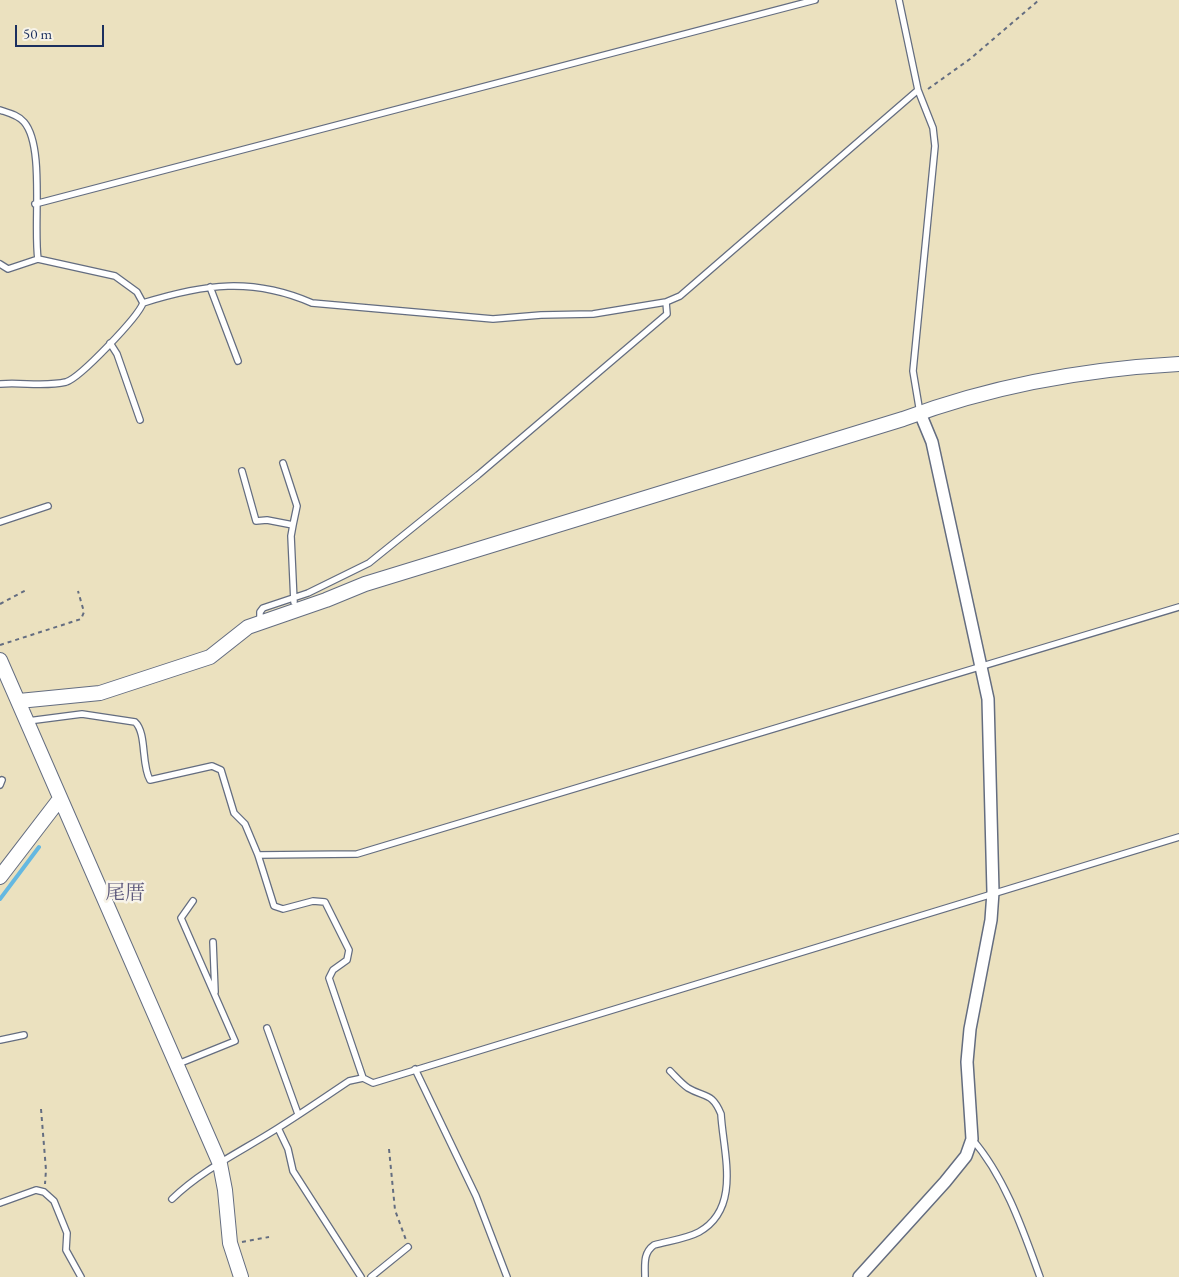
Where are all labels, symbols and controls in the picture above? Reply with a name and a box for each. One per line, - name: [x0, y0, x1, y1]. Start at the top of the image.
- scale bar: [18, 15, 106, 47]
- text: 50 m: [23, 24, 52, 43]
- district label: 尾厝: [105, 882, 145, 906]

